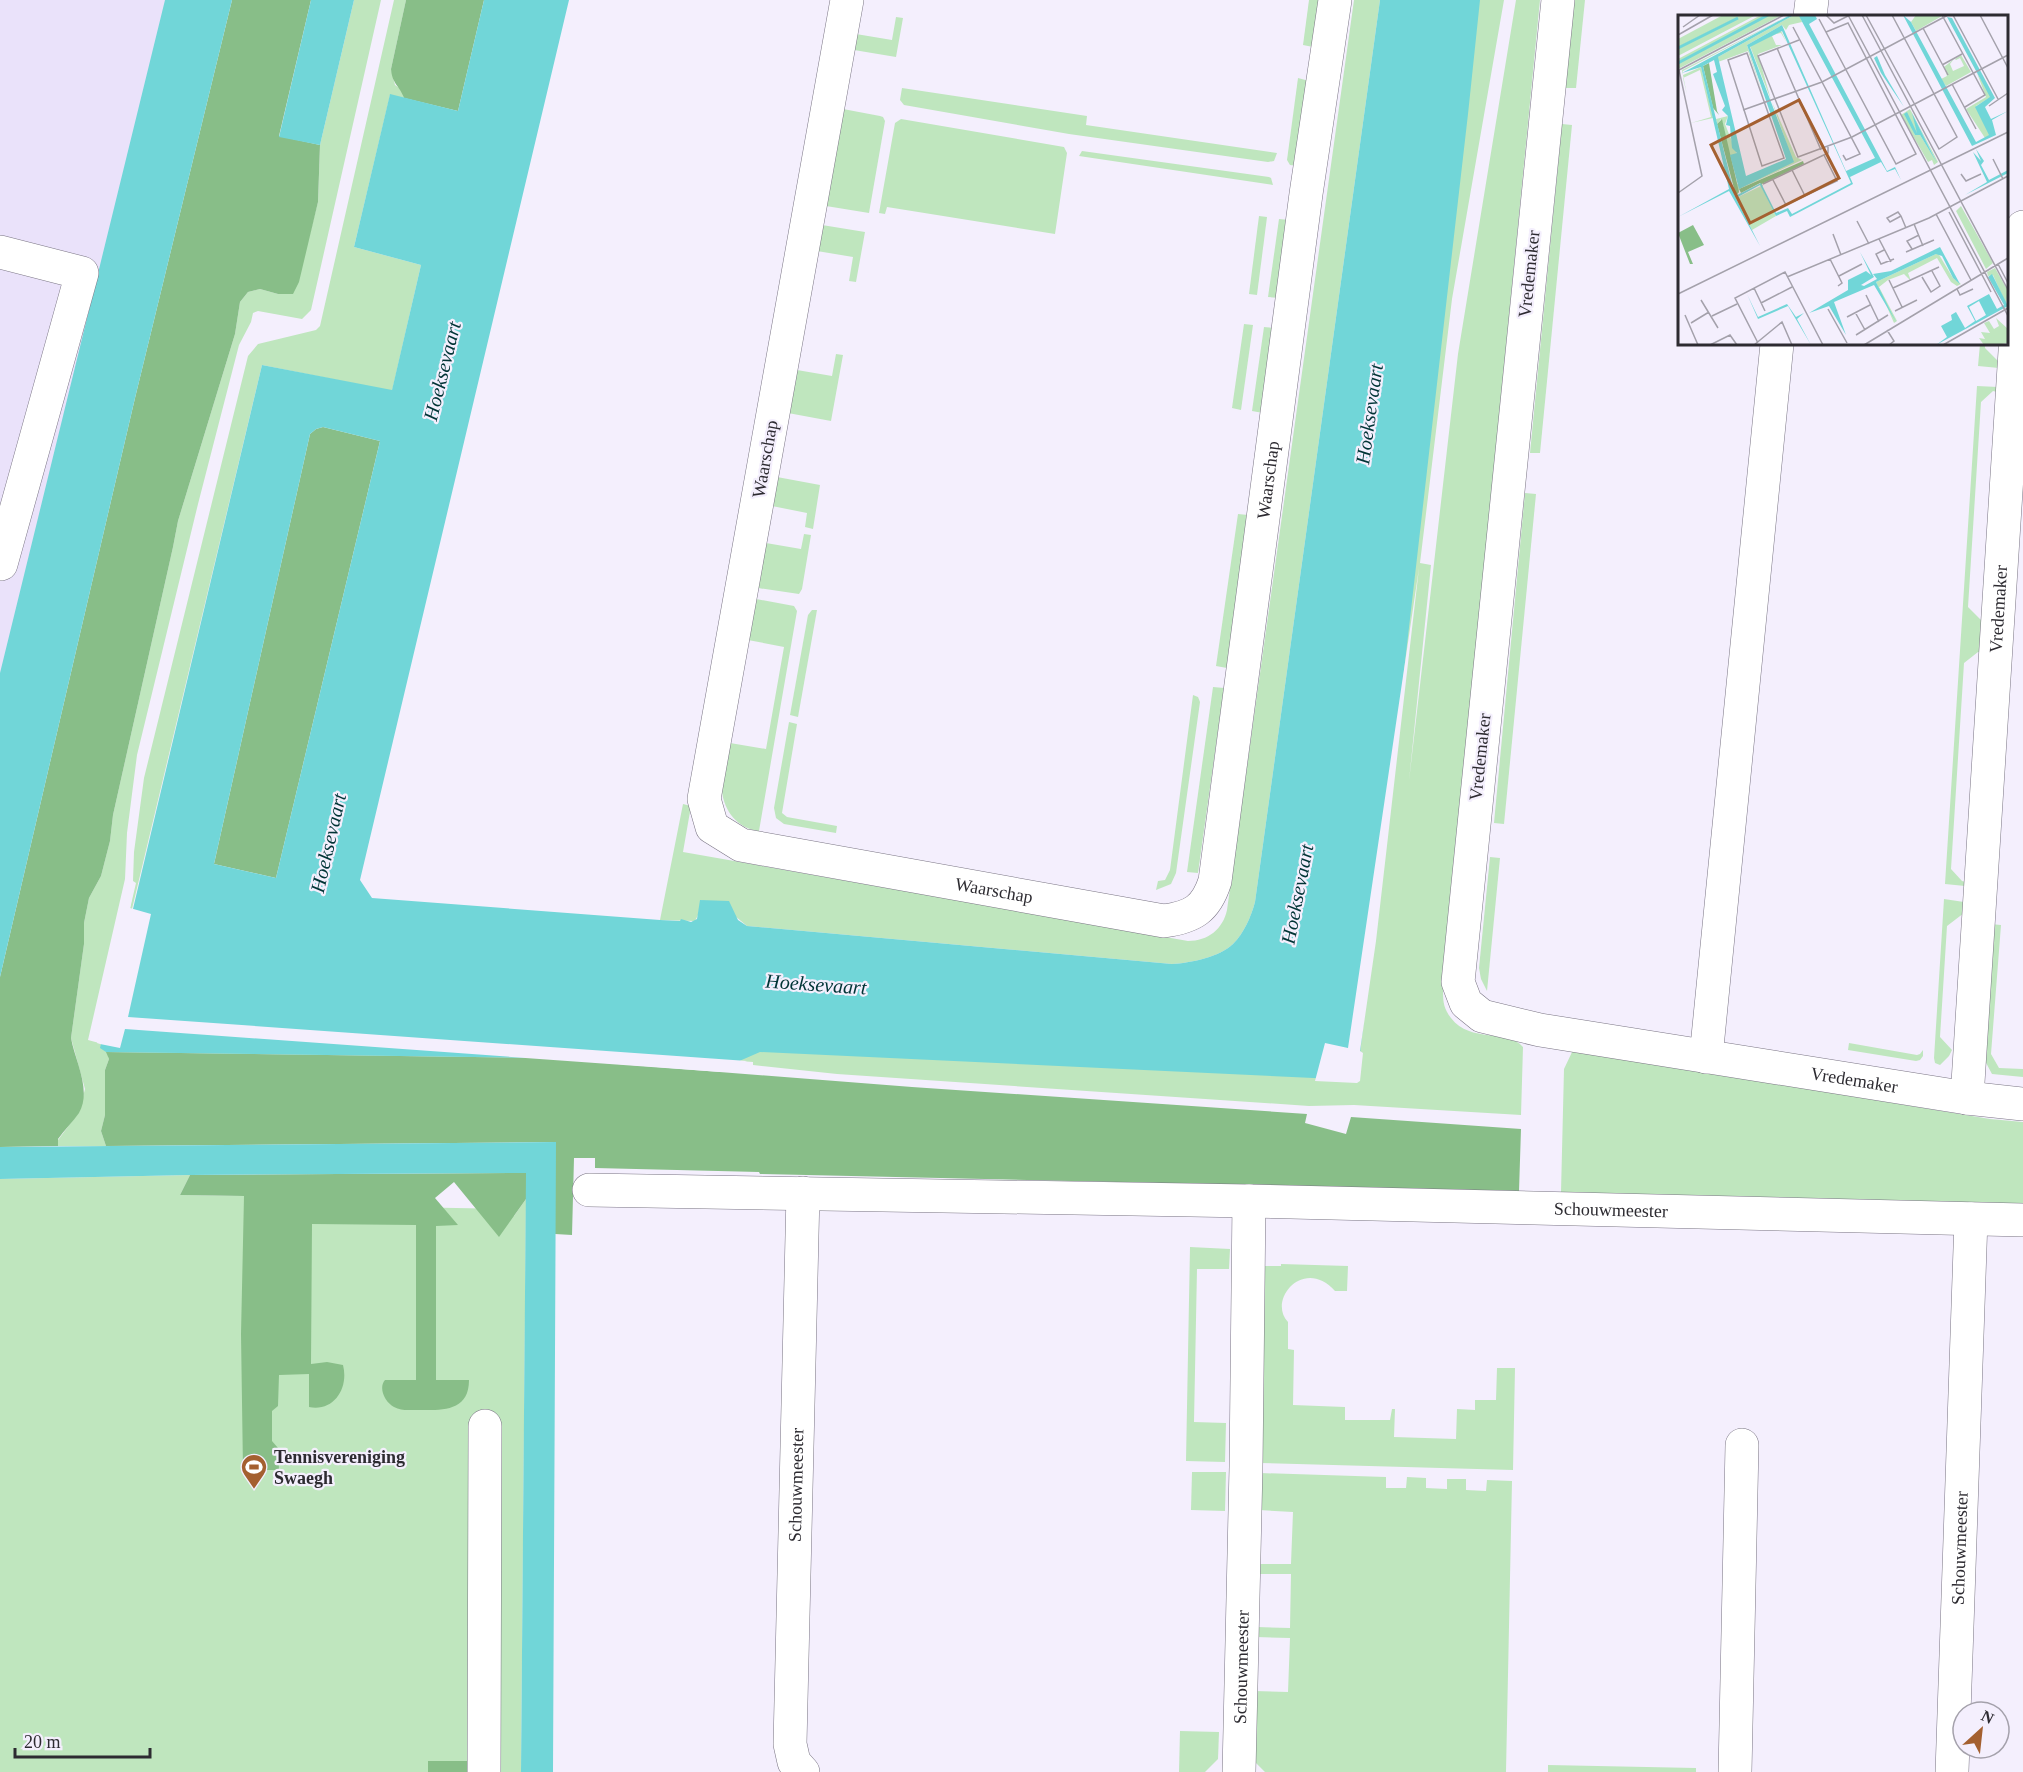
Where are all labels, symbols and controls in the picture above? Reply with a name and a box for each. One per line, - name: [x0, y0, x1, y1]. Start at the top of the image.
- inset map: [1678, 15, 2008, 345]
- street label: Vredemaker: [1514, 229, 1544, 319]
- water label: Hoeksevaart: [419, 319, 465, 424]
- water label: Hoeksevaart: [1351, 362, 1387, 467]
- street label: Waarschap: [748, 419, 782, 499]
- street label: Waarschap: [1253, 440, 1283, 520]
- street label: Vredemaker: [1986, 564, 2011, 654]
- street label: Vredemaker: [1465, 712, 1495, 802]
- water label: Hoeksevaart: [306, 791, 350, 896]
- water label: Hoeksevaart: [1276, 842, 1318, 947]
- street label: Waarschap: [954, 874, 1034, 907]
- water label: Hoeksevaart: [764, 969, 868, 999]
- street label: Vredemaker: [1809, 1063, 1899, 1097]
- street label: Schouwmeester: [1554, 1198, 1668, 1221]
- street label: Schouwmeester: [785, 1428, 807, 1542]
- place label: Tennisvereniging Swaegh: [274, 1447, 405, 1488]
- sports icon: Tennisvereniging Swaegh: [239, 1452, 269, 1490]
- street label: Schouwmeester: [1948, 1491, 1972, 1605]
- street label: Schouwmeester: [1230, 1610, 1253, 1724]
- north arrow: [1951, 1700, 2011, 1760]
- text: N: [1979, 1707, 1997, 1727]
- scale bar: [15, 1721, 150, 1759]
- text: 20 m: [24, 1732, 61, 1752]

